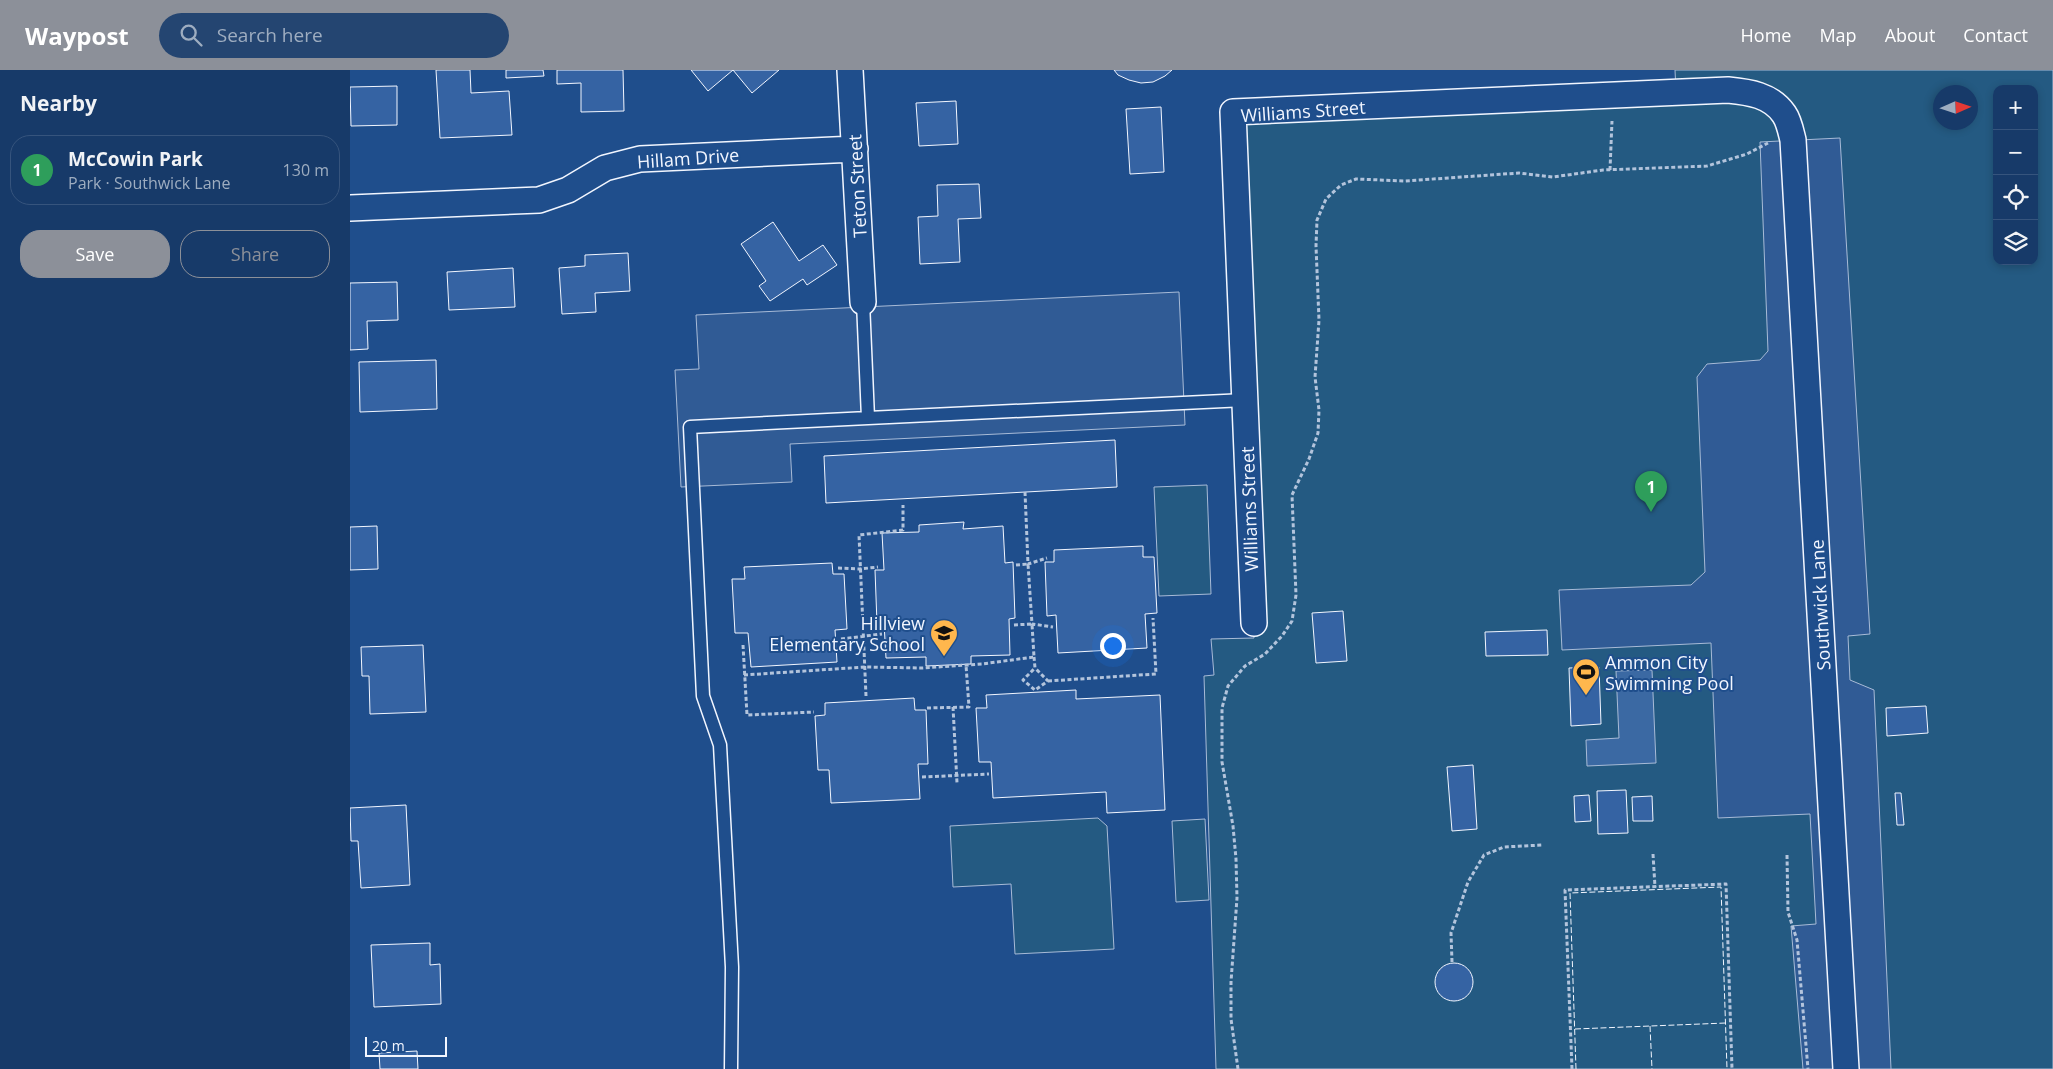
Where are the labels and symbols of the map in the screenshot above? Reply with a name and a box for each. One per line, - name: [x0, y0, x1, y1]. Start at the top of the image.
- north arrow: [1933, 85, 1978, 130]
- street label: Williams Street: [1240, 95, 1366, 127]
- street label: Teton Street: [842, 134, 872, 238]
- street label: Hillam Drive: [636, 142, 740, 174]
- street label: Williams Street: [1235, 446, 1263, 572]
- pin: 1: [1635, 471, 1667, 512]
- street label: Southwick Lane: [1805, 539, 1835, 671]
- place label: Hillview Elementary School: [769, 611, 925, 656]
- school or university icon: Hillview Elementary School: [929, 618, 959, 657]
- your location: [1100, 633, 1126, 659]
- place label: Ammon City Swimming Pool: [1605, 650, 1734, 695]
- sports icon: Ammon City Swimming Pool: [1571, 657, 1601, 696]
- scale bar: [365, 1034, 448, 1057]

